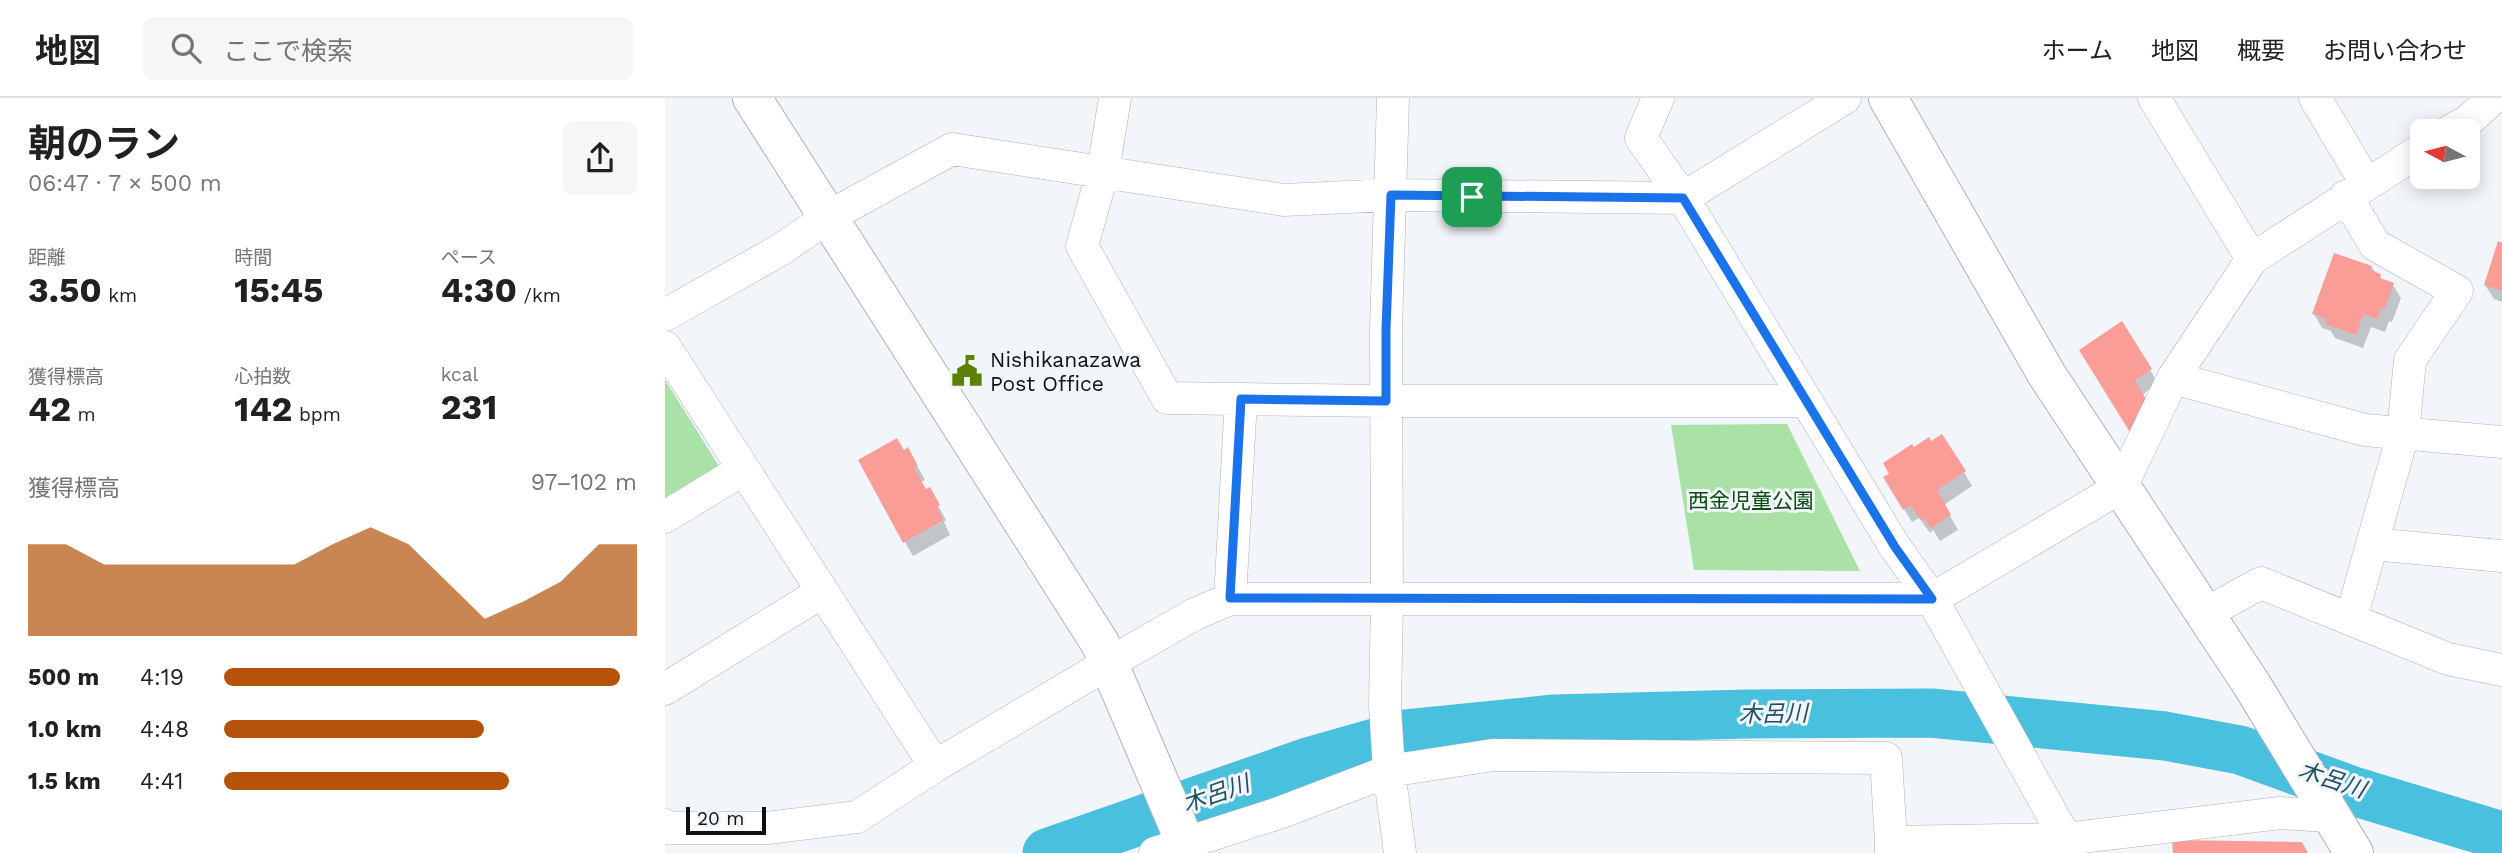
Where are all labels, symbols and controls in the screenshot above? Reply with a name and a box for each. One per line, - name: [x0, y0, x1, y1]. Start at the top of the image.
- search box: [143, 17, 633, 80]
- icon: search: [167, 29, 205, 67]
- text: 地図: [35, 31, 101, 70]
- text: ここで検索: [223, 36, 353, 66]
- text: ホーム: [2042, 37, 2113, 65]
- text: 地図: [2151, 37, 2199, 65]
- text: 概要: [2237, 37, 2285, 65]
- text: お問い合わせ: [2323, 37, 2467, 65]
- north arrow: [2410, 119, 2480, 189]
- map controls: [2410, 119, 2480, 189]
- button: share: [563, 121, 637, 195]
- text: 朝のラン: [28, 122, 180, 166]
- pin: [1442, 167, 1502, 227]
- text: 06:47 · 7 × 500 m: [28, 170, 222, 197]
- icon: arrive: [1453, 178, 1491, 216]
- text: 距離: [28, 246, 66, 269]
- text: 時間: [234, 246, 272, 269]
- text: ペース: [441, 246, 497, 269]
- text: 3.50: [28, 269, 102, 311]
- text: 15:45: [234, 269, 323, 311]
- text: 4:30: [441, 269, 517, 311]
- text: km: [102, 284, 137, 307]
- text: /km: [517, 284, 561, 307]
- place label: Nishikanazawa Post Office: [990, 347, 1141, 396]
- public building icon: Nishikanazawa Post Office: [950, 354, 984, 388]
- text: kcal: [441, 363, 478, 386]
- text: 獲得標高: [28, 365, 104, 388]
- text: 心拍数: [234, 365, 291, 388]
- text: 231: [441, 386, 497, 428]
- text: 42: [28, 388, 71, 430]
- text: 142: [234, 388, 292, 430]
- text: m: [71, 403, 96, 426]
- text: bpm: [292, 403, 341, 426]
- text: 97–102 m: [531, 469, 637, 496]
- text: 獲得標高: [28, 475, 120, 502]
- park label: 西金児童公園: [1688, 488, 1814, 513]
- text: 500 m: [28, 664, 99, 691]
- text: 4:19: [140, 664, 184, 691]
- water label: 木呂川: [1738, 700, 1811, 728]
- text: 1.0 km: [28, 716, 102, 743]
- text: 4:48: [140, 716, 189, 743]
- water label: 木呂川: [2295, 756, 2372, 804]
- text: 1.5 km: [28, 768, 101, 795]
- text: 4:41: [140, 768, 184, 795]
- water label: 木呂川: [1179, 769, 1256, 818]
- scale bar: [686, 804, 767, 836]
- text: 20 m: [697, 807, 744, 830]

